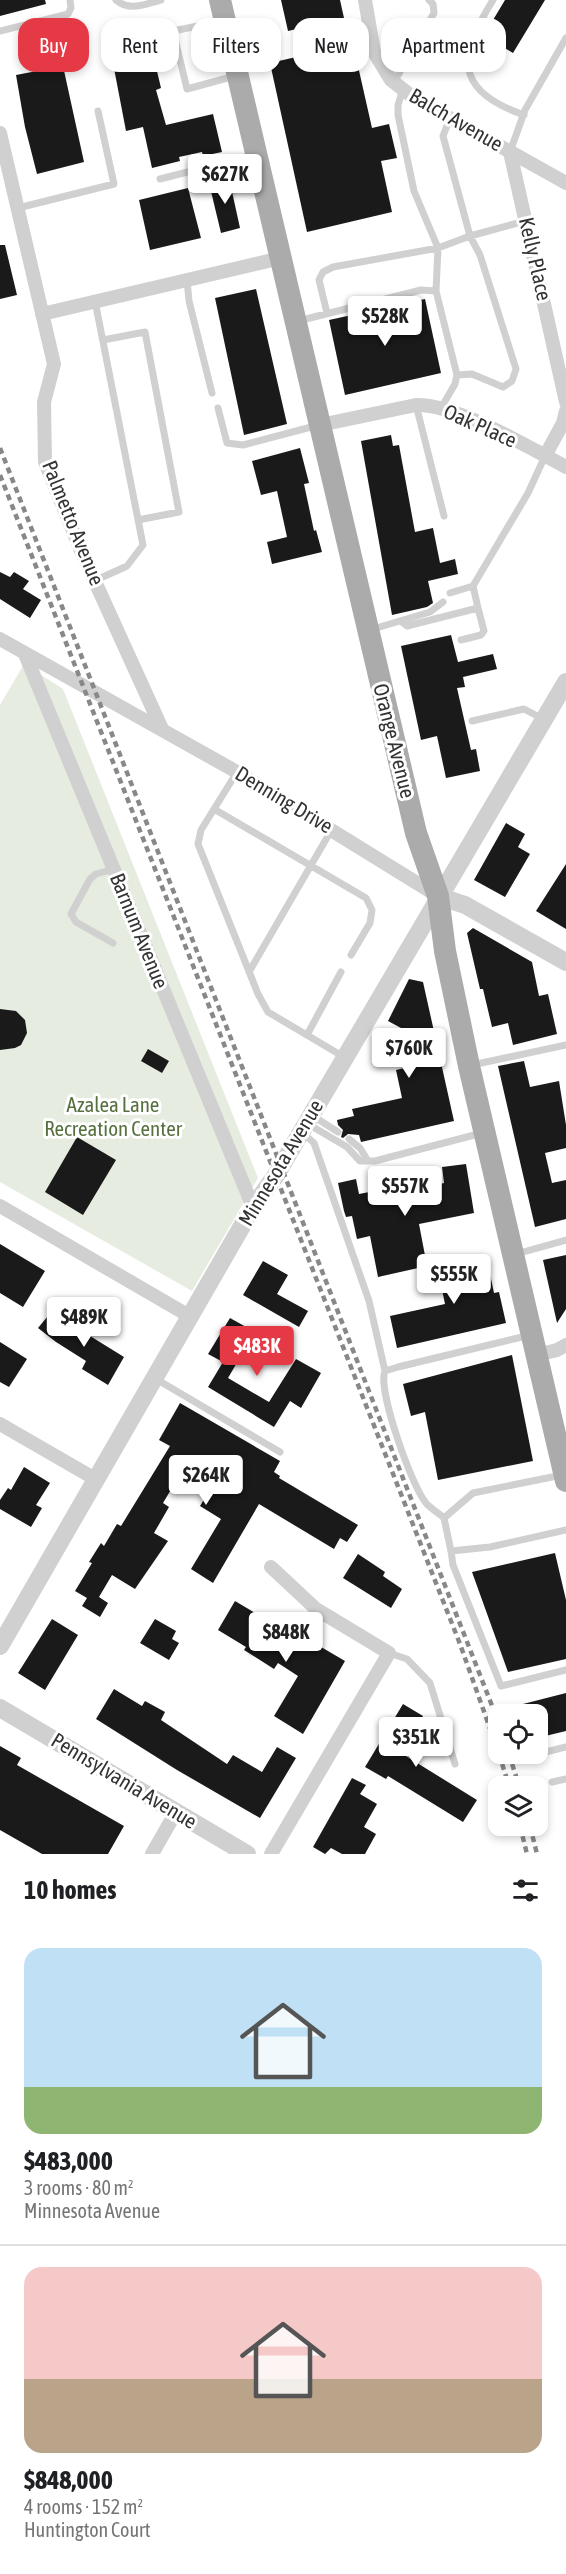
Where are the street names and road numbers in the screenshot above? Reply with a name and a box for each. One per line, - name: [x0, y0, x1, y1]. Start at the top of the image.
- street label: Balch Avenue: [405, 83, 508, 156]
- street label: Kelly Place: [515, 215, 557, 303]
- street label: Oak Place: [440, 398, 520, 452]
- street label: Palmetto Avenue: [38, 457, 110, 589]
- street label: Orange Avenue: [369, 681, 421, 800]
- street label: Denning Drive: [231, 761, 338, 838]
- street label: Barnum Avenue: [106, 869, 174, 992]
- street label: Minnesota Avenue: [233, 1095, 327, 1230]
- street label: Pennsylvania Avenue: [47, 1727, 202, 1833]

